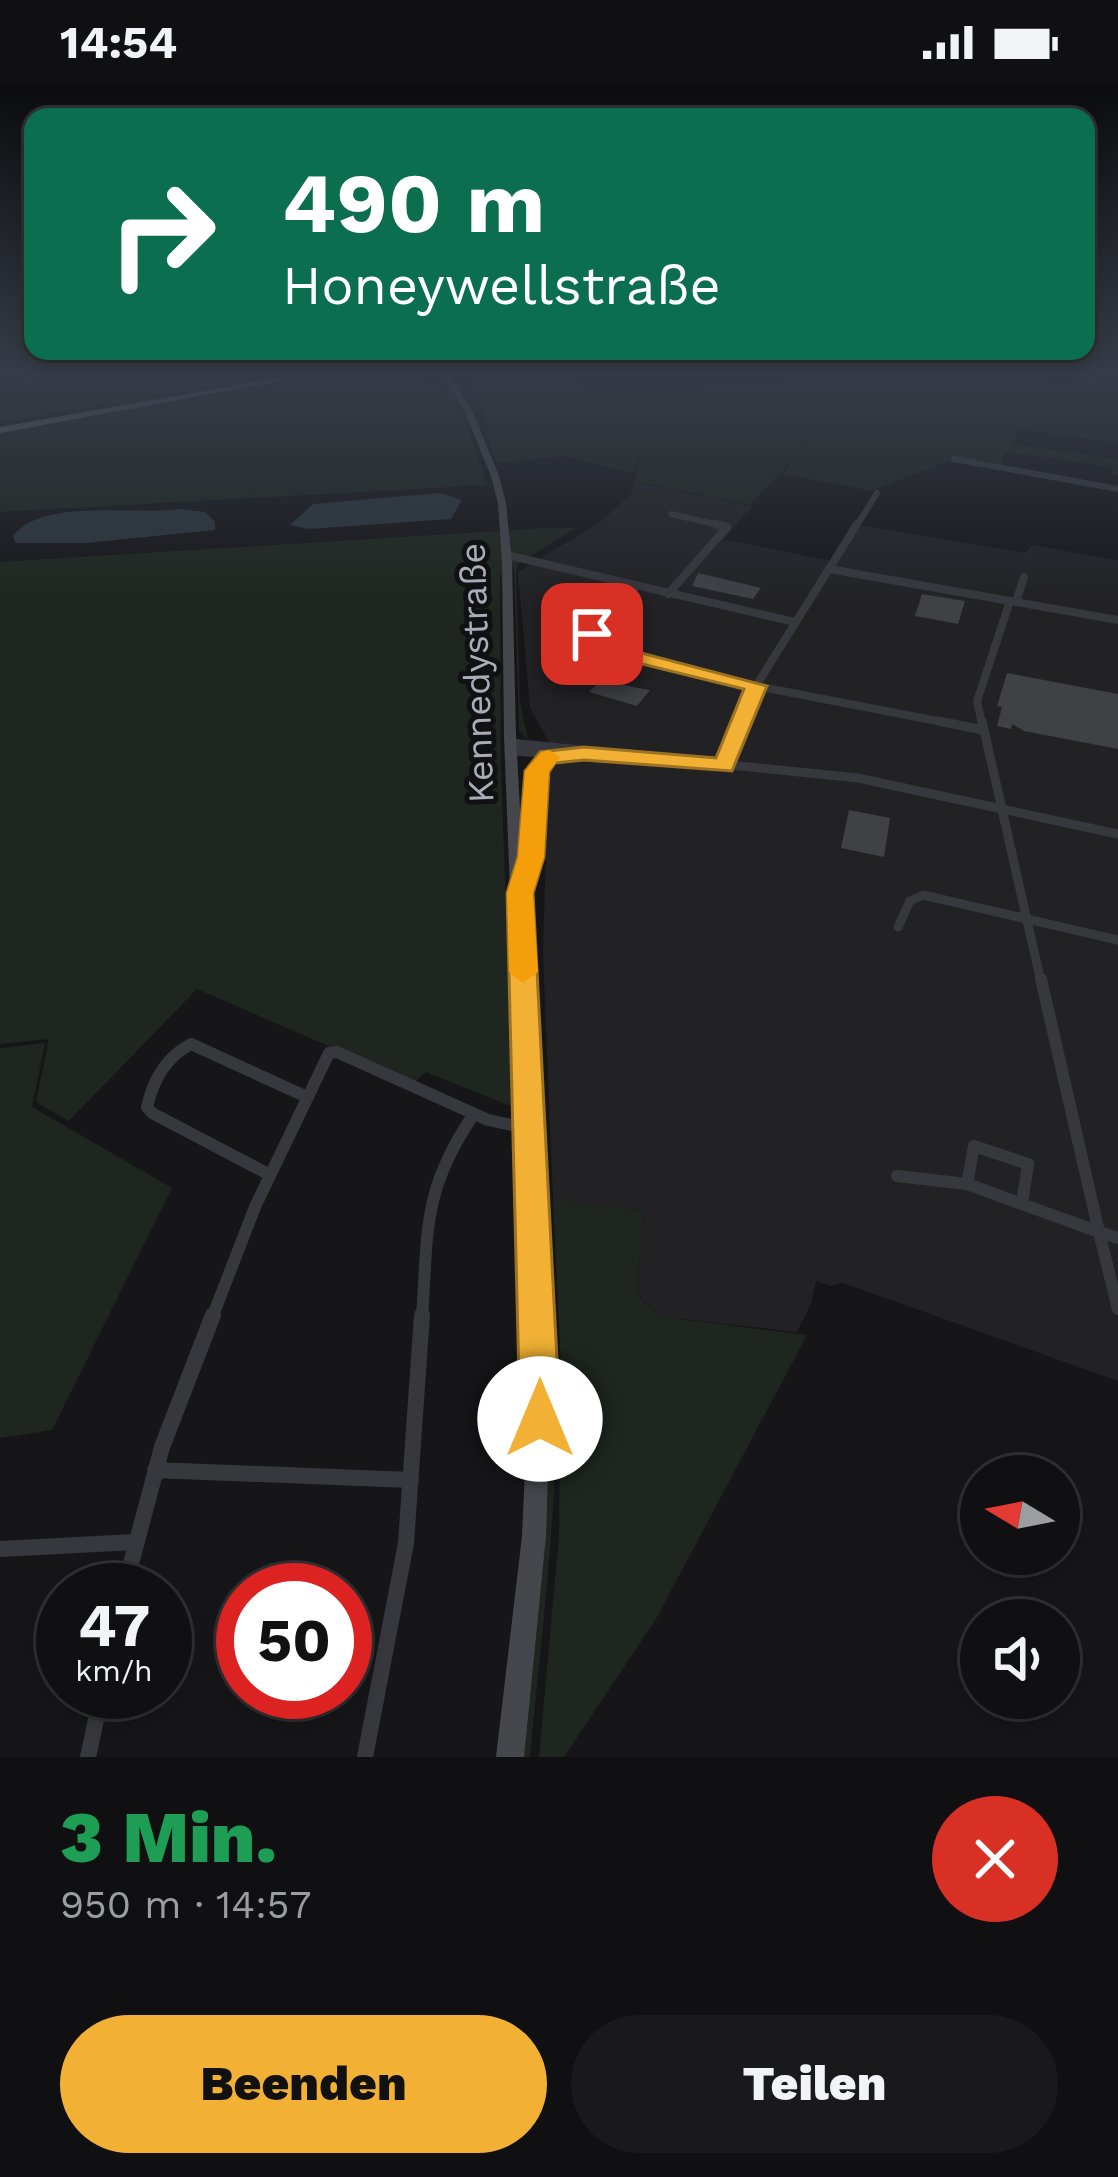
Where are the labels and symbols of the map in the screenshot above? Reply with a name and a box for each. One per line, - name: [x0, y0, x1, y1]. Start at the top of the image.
- street label: Kennedystraße: [451, 542, 503, 804]
- pin: [541, 583, 643, 685]
- position arrow: [477, 1356, 603, 1482]
- north arrow: [960, 1455, 1080, 1575]
- speed limit sign: 50: [216, 1563, 372, 1719]

